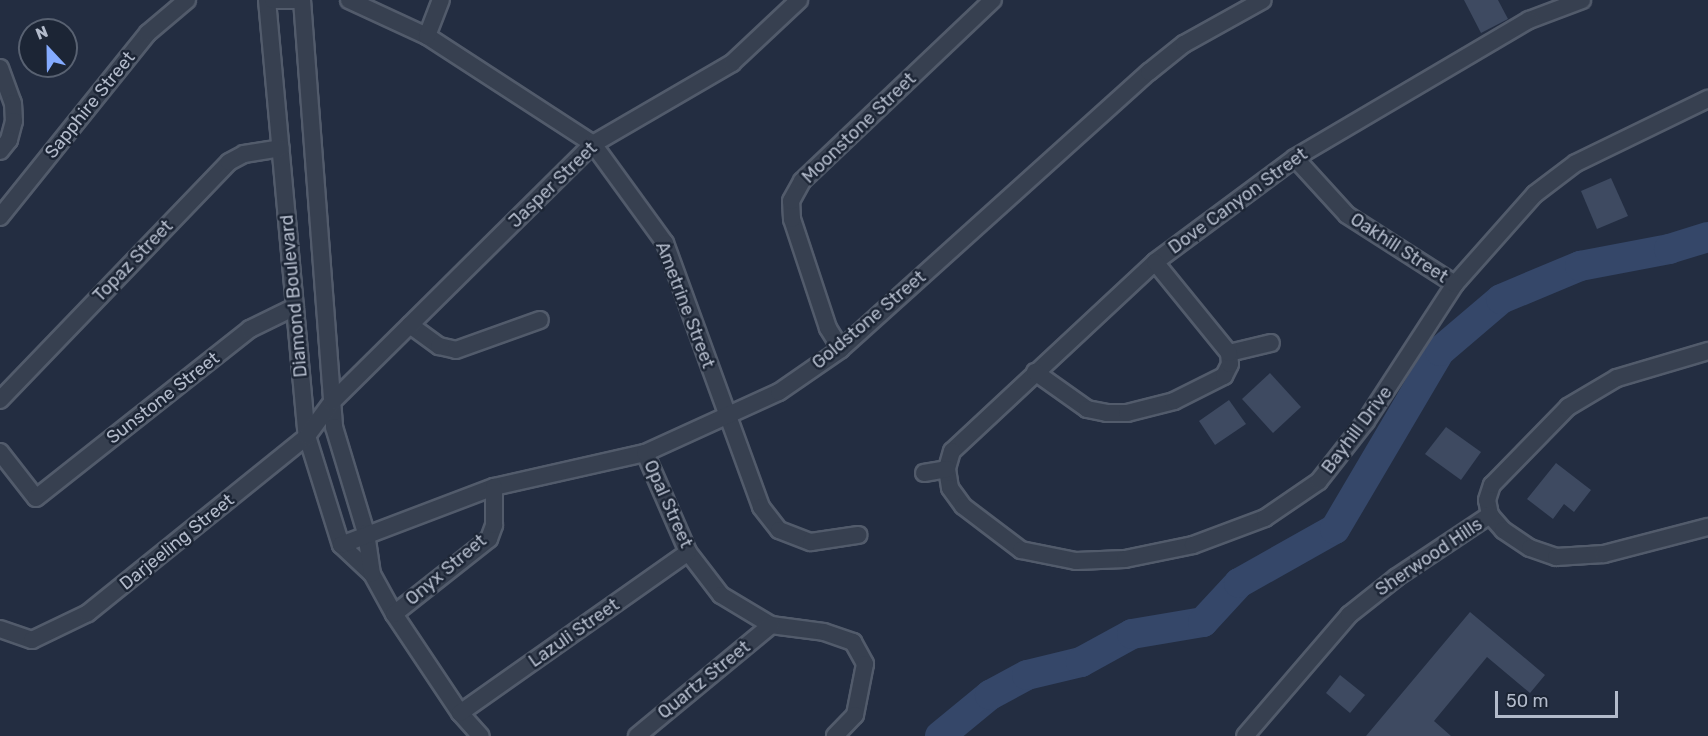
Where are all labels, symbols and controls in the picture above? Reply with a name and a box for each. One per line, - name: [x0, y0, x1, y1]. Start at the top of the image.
- north arrow: [18, 18, 78, 78]
- text: N: [33, 22, 51, 44]
- street label: Sapphire Street: [40, 47, 140, 163]
- street label: Moonstone Street: [798, 68, 920, 188]
- street label: Jasper Street: [504, 137, 602, 233]
- street label: Dove Canyon Street: [1164, 143, 1312, 259]
- street label: Oakhill Street: [1346, 208, 1452, 288]
- street label: Diamond Boulevard: [276, 214, 312, 378]
- street label: Topaz Street: [89, 216, 177, 306]
- street label: Ametrine Street: [651, 239, 719, 371]
- street label: Goldstone Street: [808, 266, 930, 374]
- street label: Sunstone Street: [102, 347, 224, 449]
- street label: Bayhill Drive: [1317, 382, 1397, 478]
- street label: Opal Street: [639, 457, 697, 551]
- street label: Darjeeling Street: [116, 489, 238, 595]
- street label: Sherwood Hills: [1371, 513, 1487, 601]
- street label: Onyx Street: [401, 530, 491, 610]
- street label: Lazuli Street: [525, 594, 623, 672]
- street label: Quartz Street: [654, 636, 754, 724]
- scale bar: [1498, 679, 1621, 717]
- text: 50 m: [1506, 690, 1549, 712]

